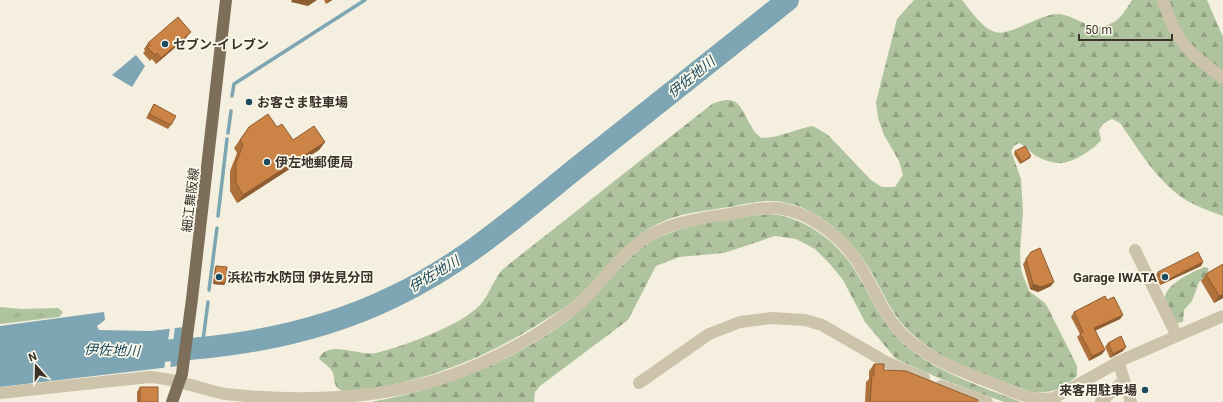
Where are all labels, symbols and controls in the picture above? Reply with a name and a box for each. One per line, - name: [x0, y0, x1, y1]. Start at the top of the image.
- scale bar: [1079, 16, 1172, 42]
- text: 50 m: [1085, 23, 1112, 37]
- place label: セブン-イレブン: [173, 37, 269, 52]
- marker: セブン-イレブン: [160, 39, 170, 49]
- water label: 伊佐地川: [664, 52, 719, 101]
- place label: お客さま駐車場: [257, 95, 348, 110]
- marker: お客さま駐車場: [244, 97, 254, 107]
- place label: 伊左地郵便局: [275, 155, 353, 170]
- marker: 伊左地郵便局: [262, 157, 272, 167]
- street label: 細江舞阪線: [179, 167, 202, 233]
- water label: 伊佐地川: [406, 252, 464, 295]
- place label: 浜松市水防団 伊佐見分団: [227, 270, 373, 285]
- place label: Garage IWATA: [1073, 270, 1157, 285]
- marker: 浜松市水防団 伊佐見分団: [214, 272, 224, 282]
- marker: Garage IWATA: [1160, 272, 1170, 282]
- water label: 伊佐地川: [84, 341, 142, 359]
- north arrow: [16, 346, 56, 386]
- text: N: [27, 350, 39, 365]
- place label: 来客用駐車場: [1059, 383, 1137, 398]
- marker: 来客用駐車場: [1140, 385, 1150, 395]

